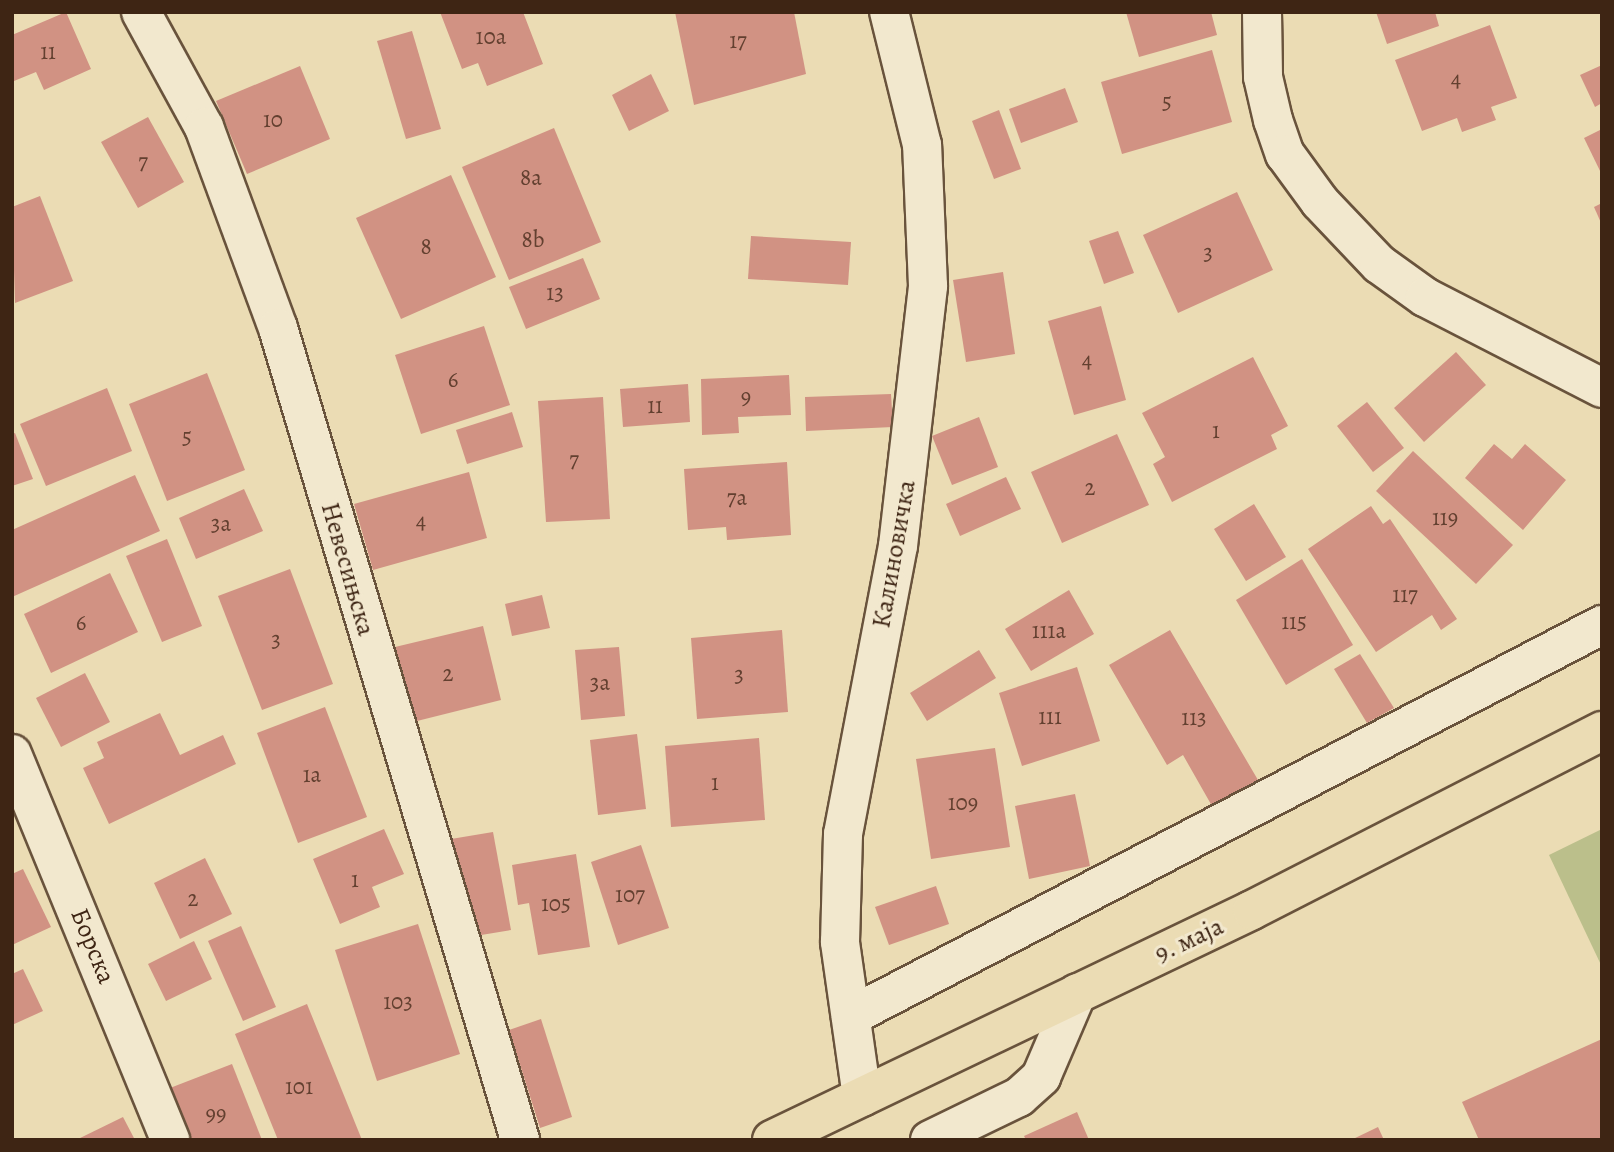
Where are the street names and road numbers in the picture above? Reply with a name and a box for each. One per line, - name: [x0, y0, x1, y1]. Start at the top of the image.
- street label: Калиновичка: [866, 478, 922, 630]
- street label: Невесињска: [314, 499, 382, 639]
- street label: Борска: [64, 904, 122, 988]
- street label: 9. маја: [1149, 910, 1229, 970]

